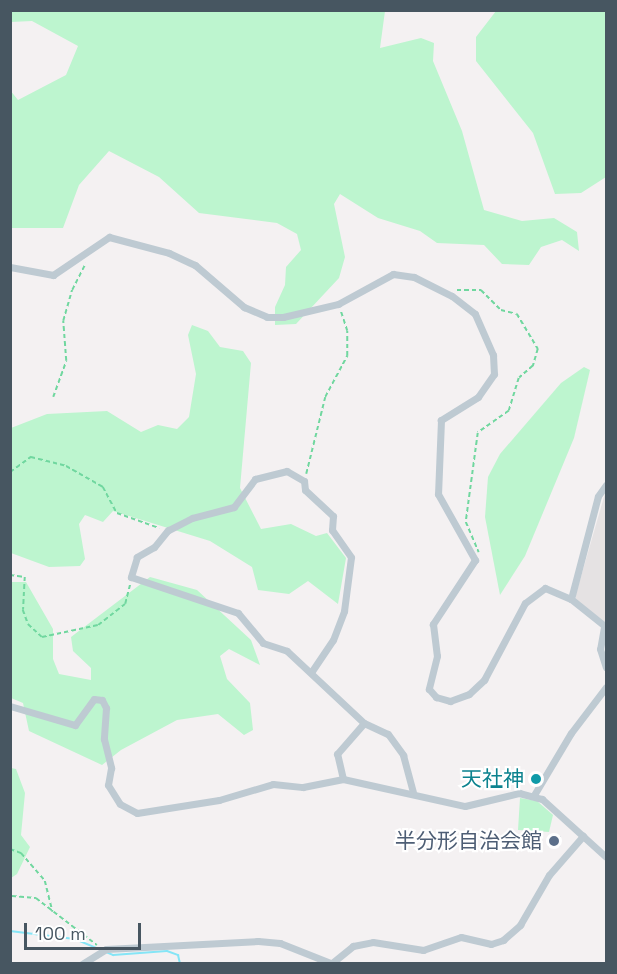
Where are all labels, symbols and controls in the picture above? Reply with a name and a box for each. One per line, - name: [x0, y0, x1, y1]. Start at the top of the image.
- place label: 天社神: [461, 766, 524, 792]
- marker: 天社神: [529, 772, 543, 786]
- place label: 半分形自治会館: [395, 828, 542, 854]
- marker: 半分形自治会館: [547, 834, 561, 848]
- scale bar: [27, 911, 144, 949]
- text: 100 m: [35, 922, 86, 945]

